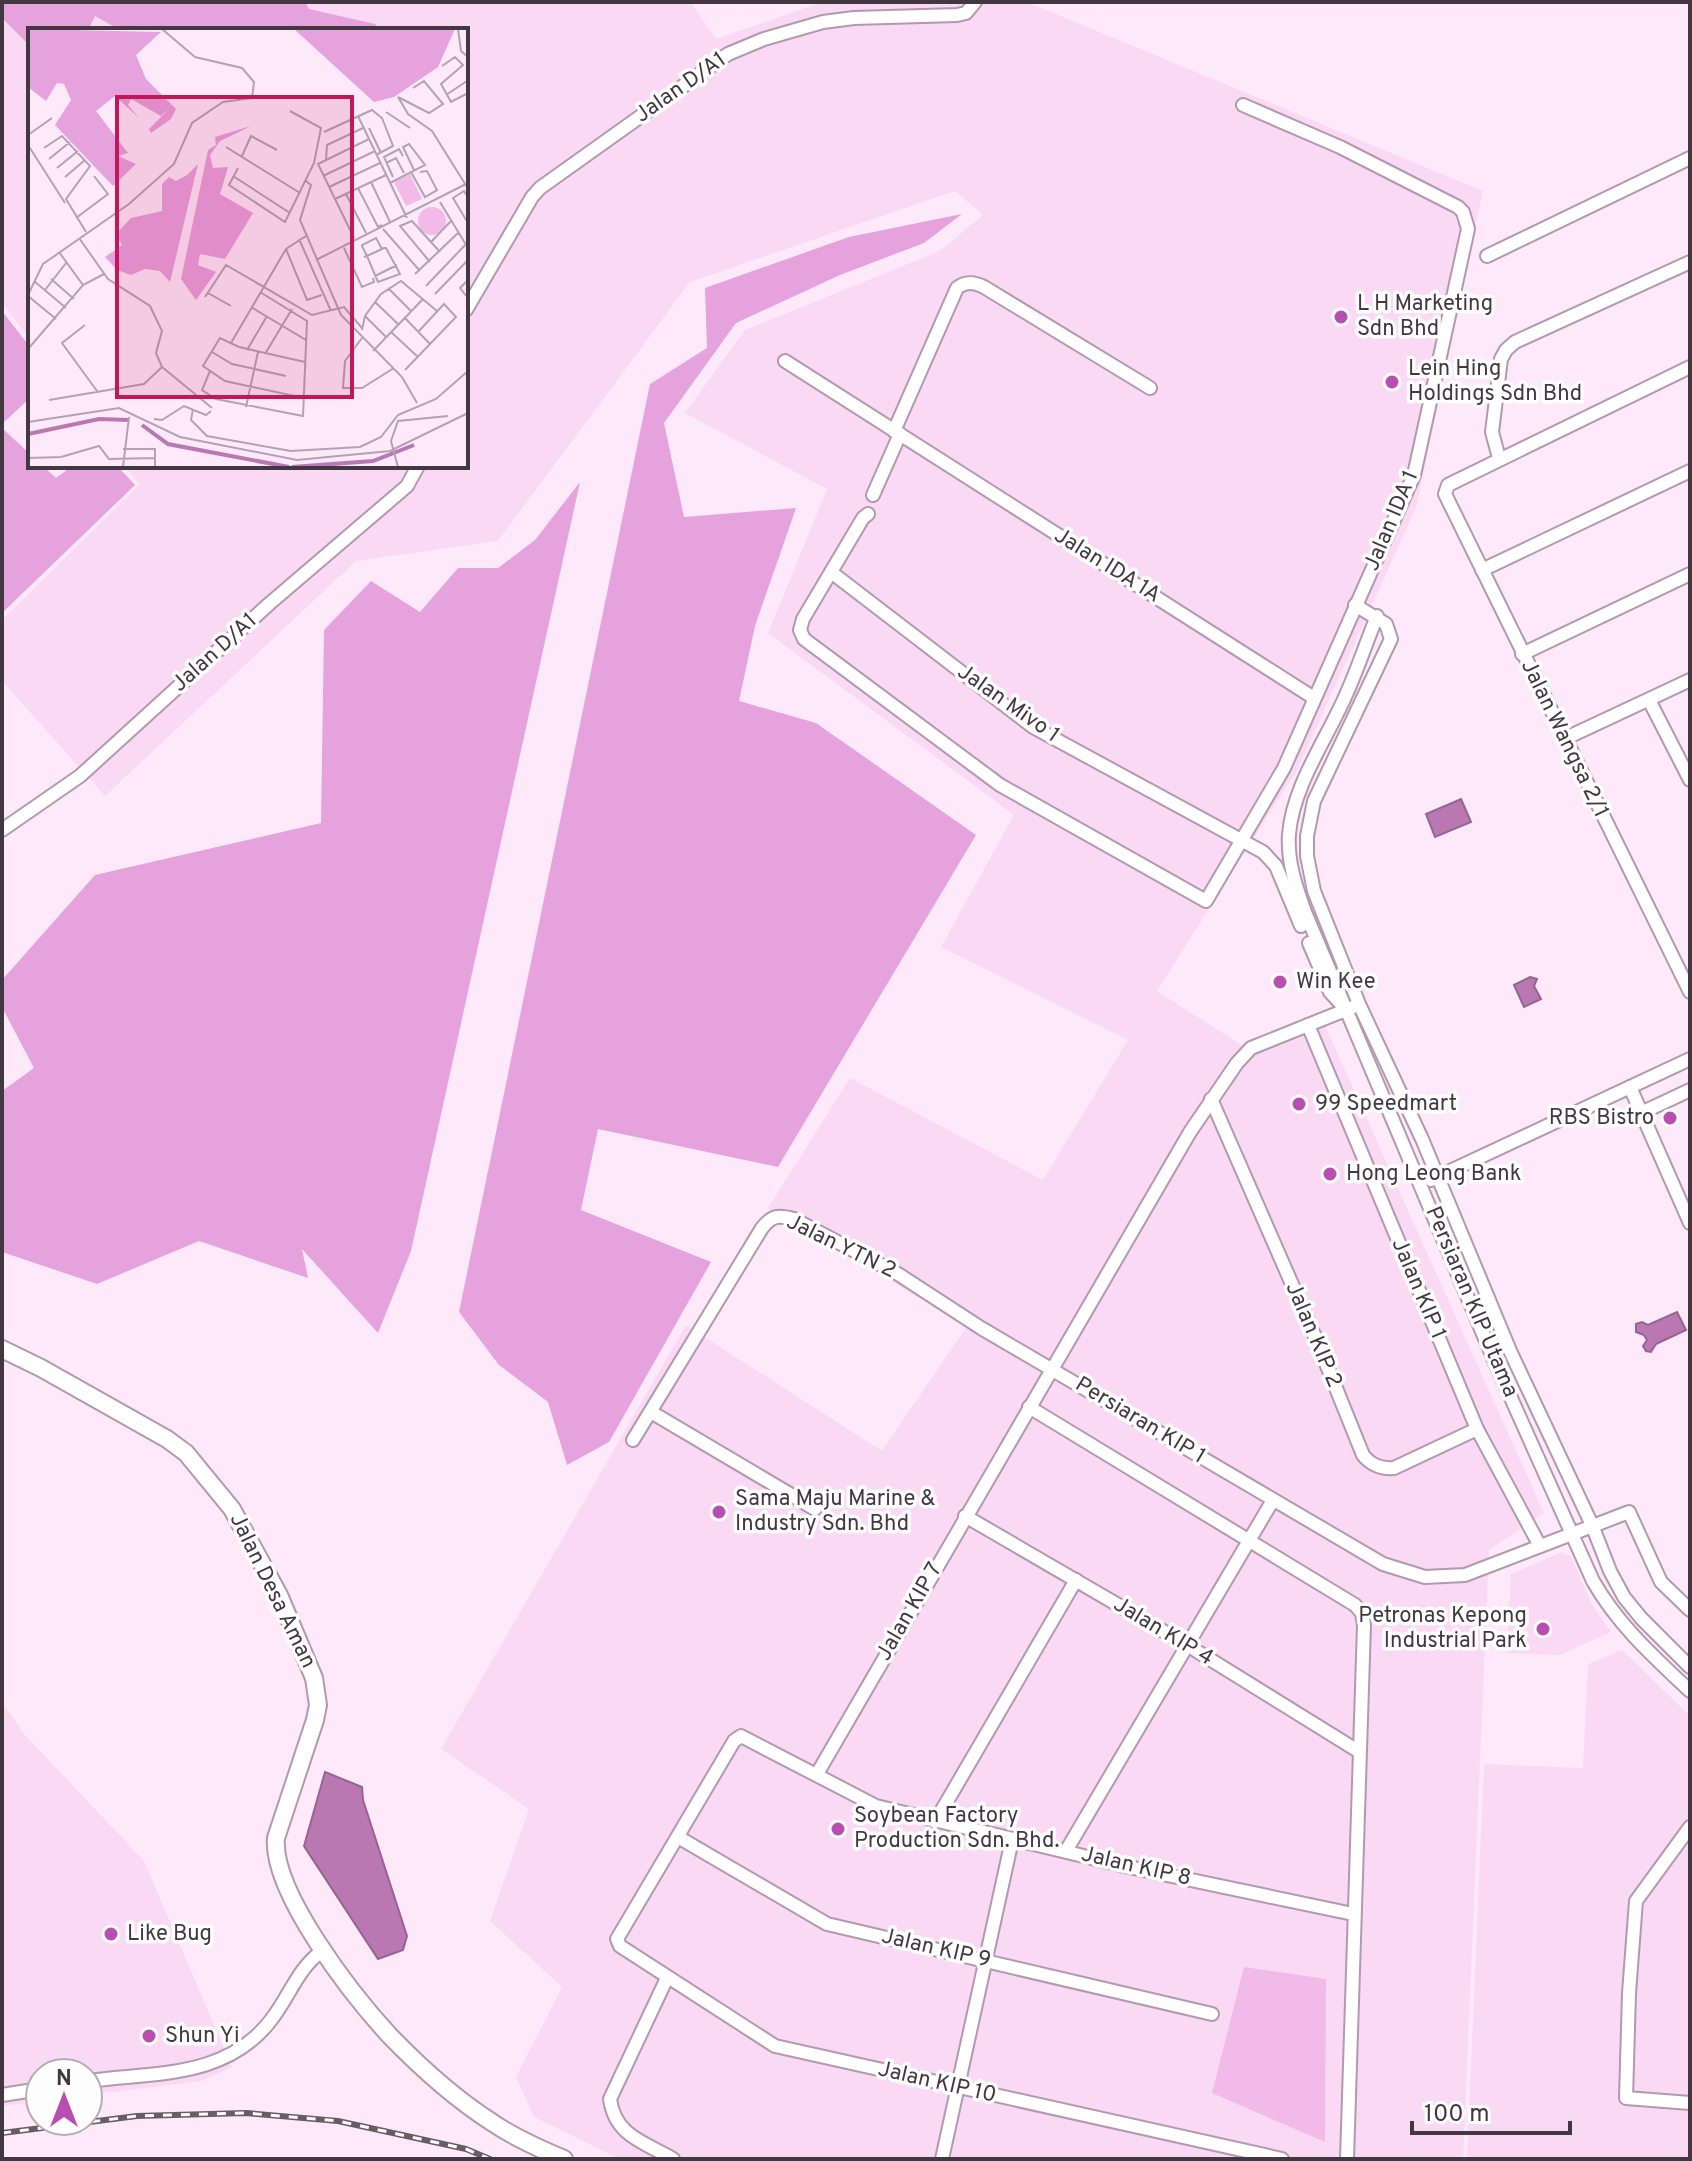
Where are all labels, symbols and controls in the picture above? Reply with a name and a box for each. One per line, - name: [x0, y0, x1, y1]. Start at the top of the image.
- inset map: [28, 28, 468, 468]
- street label: Jalan D/A1: [630, 47, 732, 129]
- place label: L H Marketing Sdn Bhd: [1357, 291, 1493, 343]
- marker: L H Marketing Sdn Bhd: [1332, 308, 1350, 326]
- place label: Lein Hing Holdings Sdn Bhd: [1408, 356, 1582, 408]
- marker: Lein Hing Holdings Sdn Bhd: [1383, 373, 1401, 391]
- street label: Jalan IDA 1: [1359, 467, 1425, 575]
- street label: Jalan IDA 1A: [1049, 523, 1165, 609]
- street label: Jalan D/A1: [167, 608, 263, 698]
- street label: Jalan Wangsa 2/1: [1514, 656, 1614, 822]
- street label: Jalan Mivo 1: [952, 659, 1064, 749]
- place label: Win Kee: [1296, 969, 1376, 996]
- marker: Win Kee: [1271, 973, 1289, 991]
- place label: 99 Speedmart: [1315, 1091, 1457, 1118]
- marker: 99 Speedmart: [1290, 1095, 1308, 1113]
- place label: RBS Bistro: [1549, 1105, 1654, 1132]
- marker: RBS Bistro: [1661, 1109, 1679, 1127]
- place label: Hong Leong Bank: [1346, 1161, 1521, 1188]
- marker: Hong Leong Bank: [1321, 1165, 1339, 1183]
- street label: Persiaran KIP Utama: [1419, 1203, 1523, 1401]
- street label: Jalan YTN 2: [782, 1209, 900, 1285]
- street label: Jalan KIP 1: [1385, 1235, 1451, 1343]
- street label: Jalan KIP 2: [1279, 1278, 1347, 1392]
- street label: Persiaran KIP 1: [1070, 1371, 1210, 1471]
- place label: Sama Maju Marine & Industry Sdn. Bhd: [735, 1486, 936, 1538]
- marker: Sama Maju Marine & Industry Sdn. Bhd: [710, 1503, 728, 1521]
- street label: Jalan Desa Aman: [223, 1509, 321, 1673]
- street label: Jalan KIP 7: [871, 1558, 949, 1666]
- street label: Jalan KIP 4: [1108, 1592, 1218, 1672]
- place label: Petronas Kepong Industrial Park: [1358, 1603, 1527, 1655]
- marker: Petronas Kepong Industrial Park: [1534, 1620, 1552, 1638]
- place label: Soybean Factory Production Sdn. Bhd.: [854, 1803, 1059, 1855]
- marker: Soybean Factory Production Sdn. Bhd.: [829, 1820, 847, 1838]
- street label: Jalan KIP 8: [1078, 1841, 1194, 1893]
- place label: Like Bug: [127, 1921, 212, 1948]
- street label: Jalan KIP 9: [879, 1923, 993, 1975]
- marker: Like Bug: [102, 1925, 120, 1943]
- place label: Shun Yi: [165, 2023, 239, 2050]
- marker: Shun Yi: [140, 2027, 158, 2045]
- street label: Jalan KIP 10: [875, 2056, 999, 2110]
- north arrow: [24, 2057, 104, 2137]
- text: N: [56, 2066, 72, 2093]
- scale bar: [1412, 2085, 1570, 2135]
- text: 100 m: [1424, 2100, 1490, 2130]

